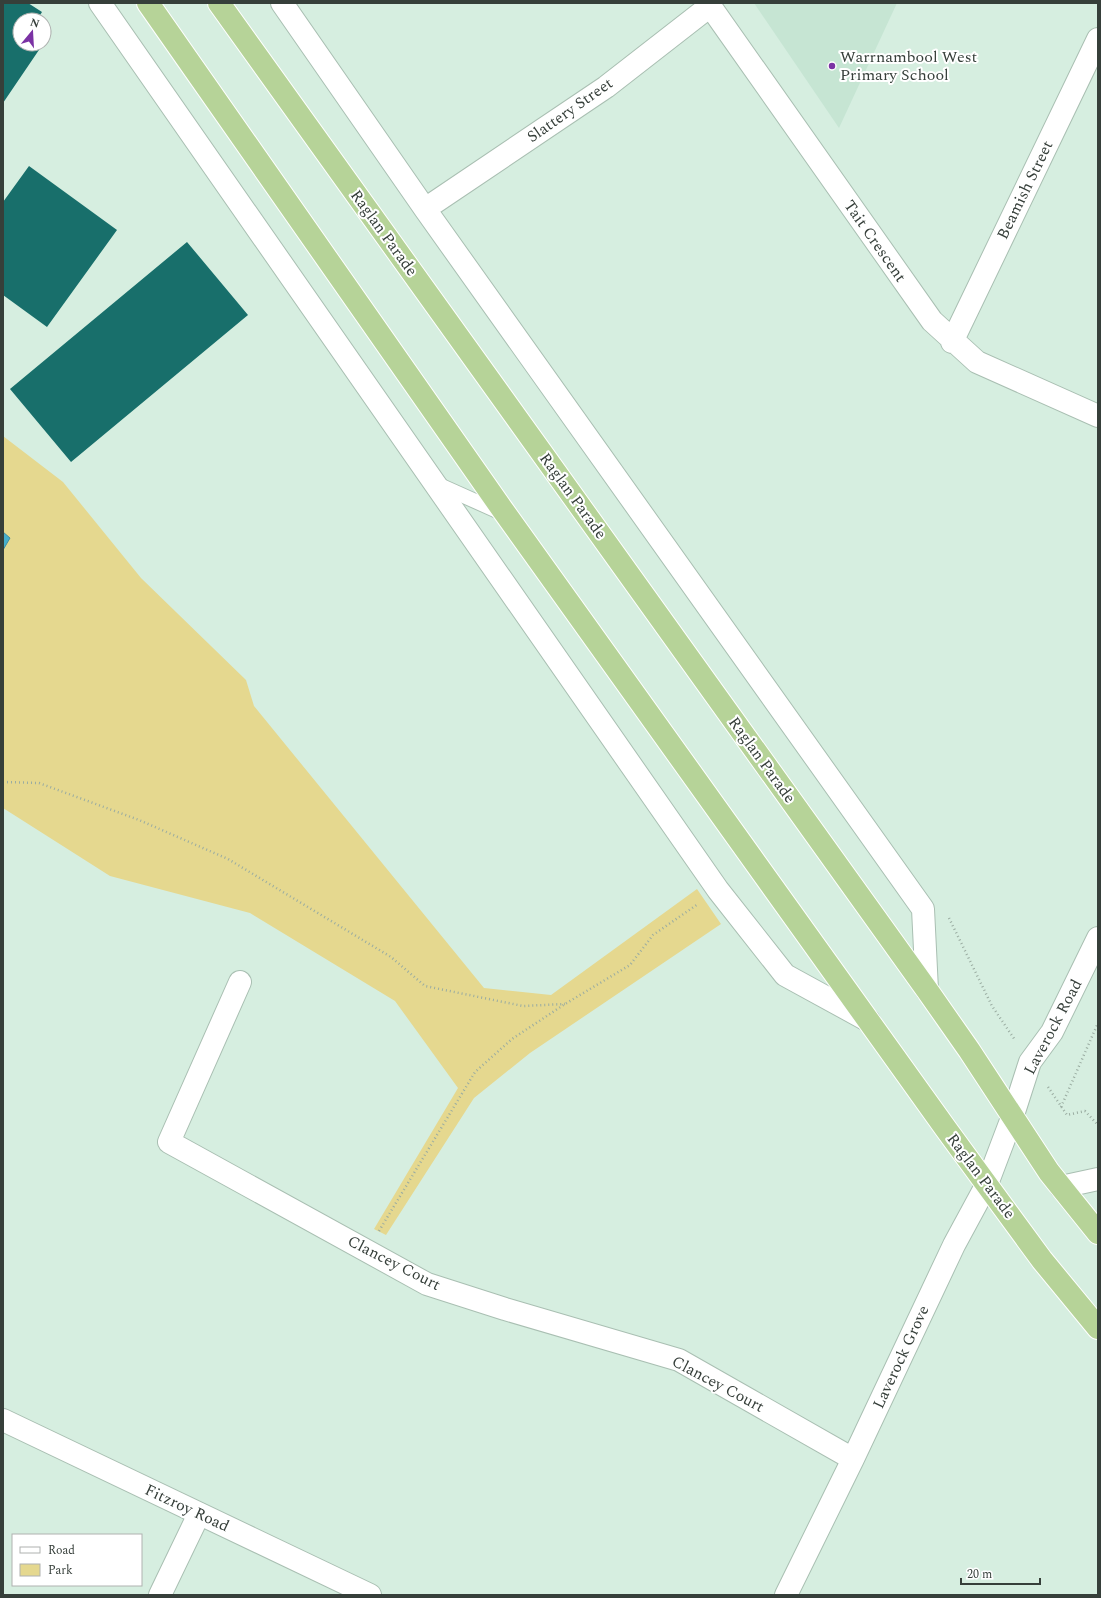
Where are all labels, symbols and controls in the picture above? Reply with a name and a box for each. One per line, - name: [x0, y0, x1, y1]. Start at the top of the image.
- north arrow: [12, 12, 52, 52]
- text: N: [28, 13, 42, 32]
- place label: Warrnambool West Primary School: [840, 45, 978, 87]
- marker: Warrnambool West Primary School: [827, 61, 837, 71]
- street label: Slattery Street: [522, 71, 618, 149]
- street label: Beamish Street: [991, 136, 1059, 243]
- street label: Raglan Parade: [344, 185, 424, 281]
- street label: Tait Crescent: [838, 195, 912, 287]
- street label: Raglan Parade: [533, 448, 613, 544]
- street label: Raglan Parade: [722, 712, 802, 808]
- street label: Laverock Road: [1018, 975, 1088, 1079]
- street label: Raglan Parade: [941, 1128, 1021, 1224]
- street label: Clancey Court: [343, 1229, 445, 1297]
- street label: Laverock Grove: [867, 1301, 935, 1413]
- street label: Clancey Court: [667, 1350, 769, 1419]
- street label: Fitzroy Road: [141, 1478, 233, 1538]
- legend: [12, 1534, 142, 1586]
- text: Road: [48, 1541, 75, 1560]
- scale bar: [961, 1560, 1040, 1586]
- text: Park: [48, 1561, 73, 1580]
- text: 20 m: [967, 1565, 992, 1584]

